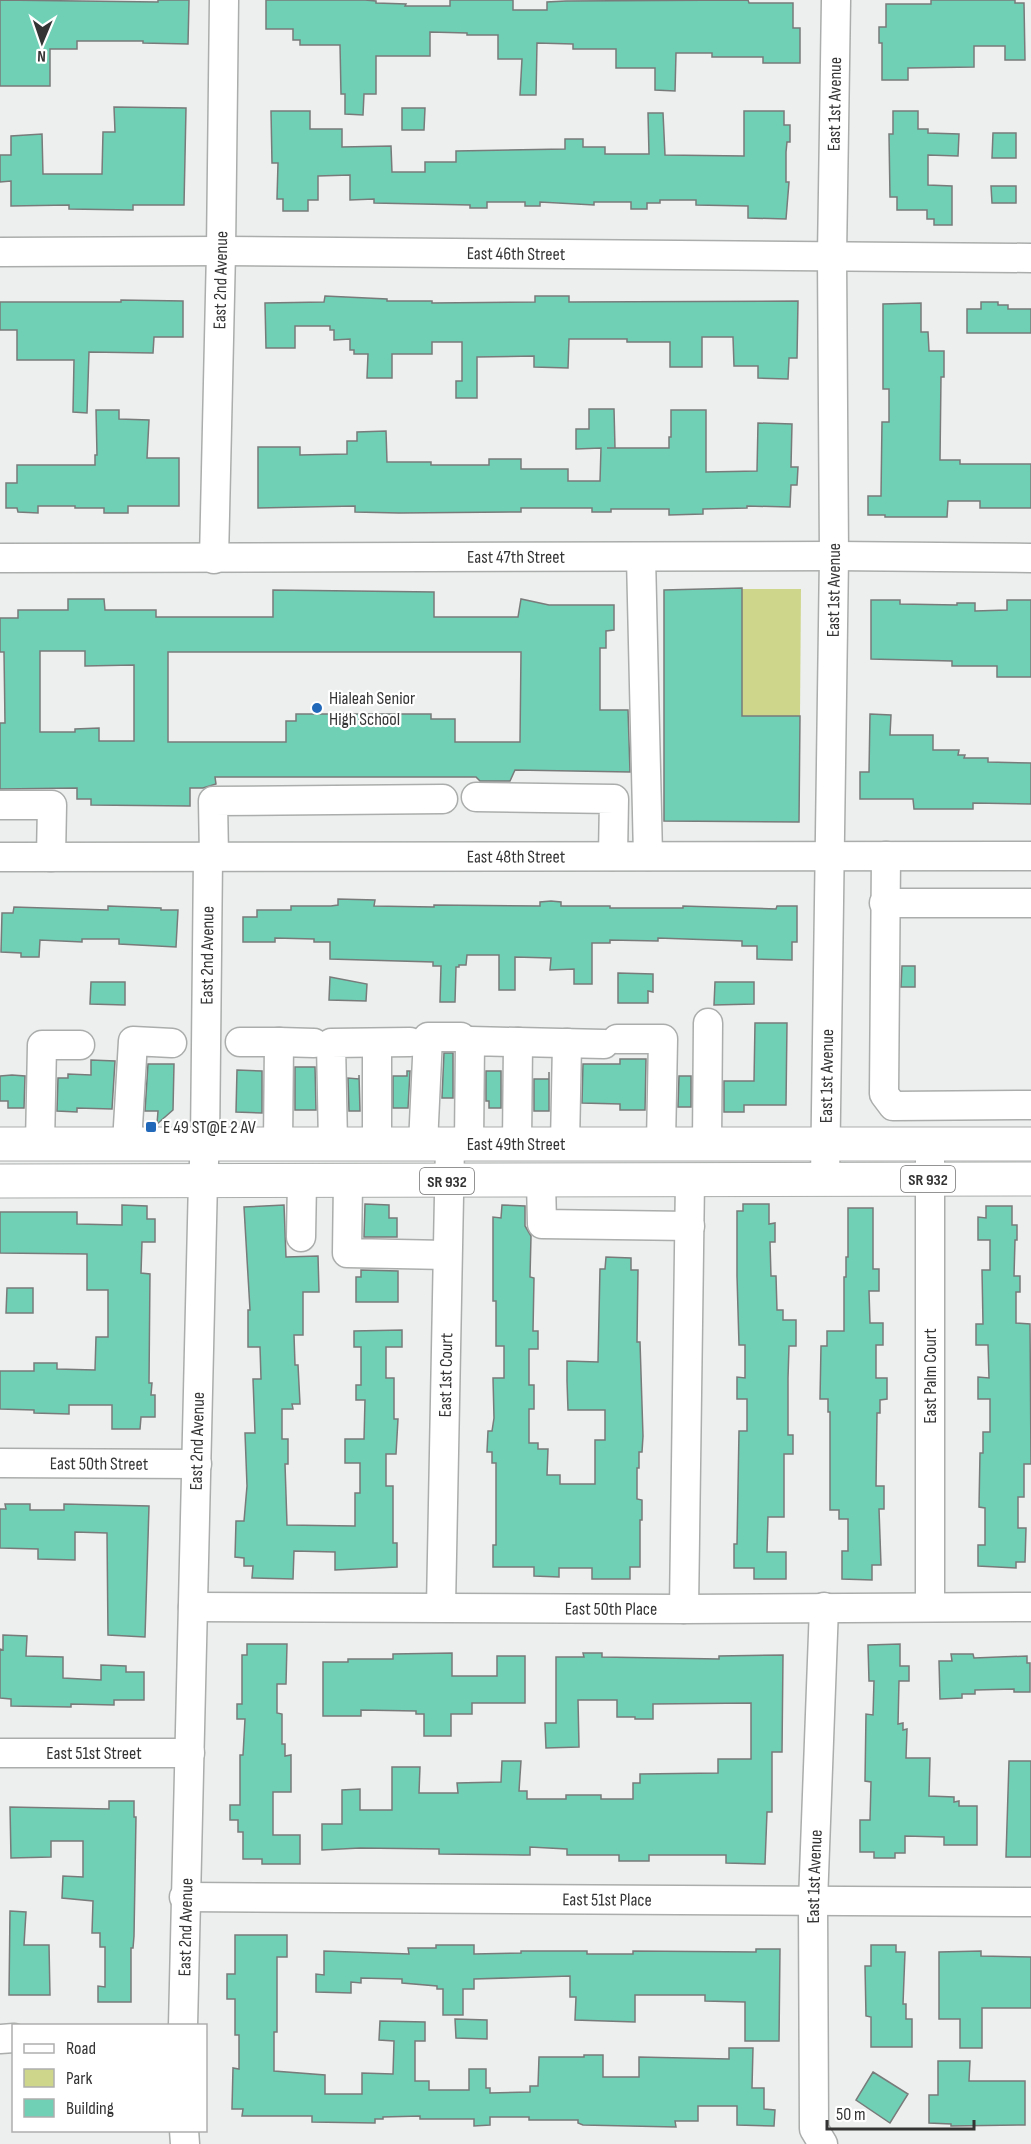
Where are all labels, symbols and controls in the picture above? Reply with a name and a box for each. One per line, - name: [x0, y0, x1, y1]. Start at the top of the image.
- north arrow: [12, 12, 72, 72]
- text: N: [37, 46, 46, 65]
- street label: East 1st Avenue: [824, 57, 846, 151]
- street label: East 2nd Avenue: [209, 231, 232, 330]
- street label: East 46th Street: [467, 243, 566, 265]
- street label: East 1st Avenue: [823, 543, 845, 637]
- street label: East 47th Street: [467, 547, 565, 568]
- place label: Hialeah Senior High School: [329, 688, 415, 730]
- marker: Hialeah Senior High School: [310, 701, 324, 715]
- street label: East 48th Street: [467, 846, 566, 868]
- street label: East 2nd Avenue: [196, 906, 218, 1005]
- street label: East 1st Avenue: [816, 1029, 838, 1123]
- place label: E 49 ST@E 2 AV: [163, 1117, 256, 1138]
- marker: E 49 ST@E 2 AV: [144, 1120, 158, 1134]
- street label: East 49th Street: [467, 1134, 566, 1155]
- road number: SR 932: [901, 1166, 955, 1192]
- road number: SR 932: [420, 1168, 474, 1194]
- street label: East Palm Court: [920, 1328, 941, 1424]
- street label: East 1st Court: [435, 1332, 457, 1418]
- street label: East 2nd Avenue: [186, 1392, 209, 1491]
- street label: East 50th Street: [50, 1453, 149, 1475]
- street label: East 50th Place: [565, 1599, 657, 1620]
- street label: East 51st Street: [46, 1743, 142, 1764]
- street label: East 1st Avenue: [803, 1829, 827, 1924]
- street label: East 2nd Avenue: [174, 1878, 198, 1977]
- street label: East 51st Place: [562, 1889, 652, 1911]
- legend: [12, 2024, 207, 2132]
- text: Road: [66, 2038, 96, 2059]
- text: Park: [66, 2068, 92, 2089]
- scale bar: [827, 2093, 974, 2131]
- text: Building: [66, 2098, 114, 2119]
- text: 50 m: [836, 2104, 866, 2125]

